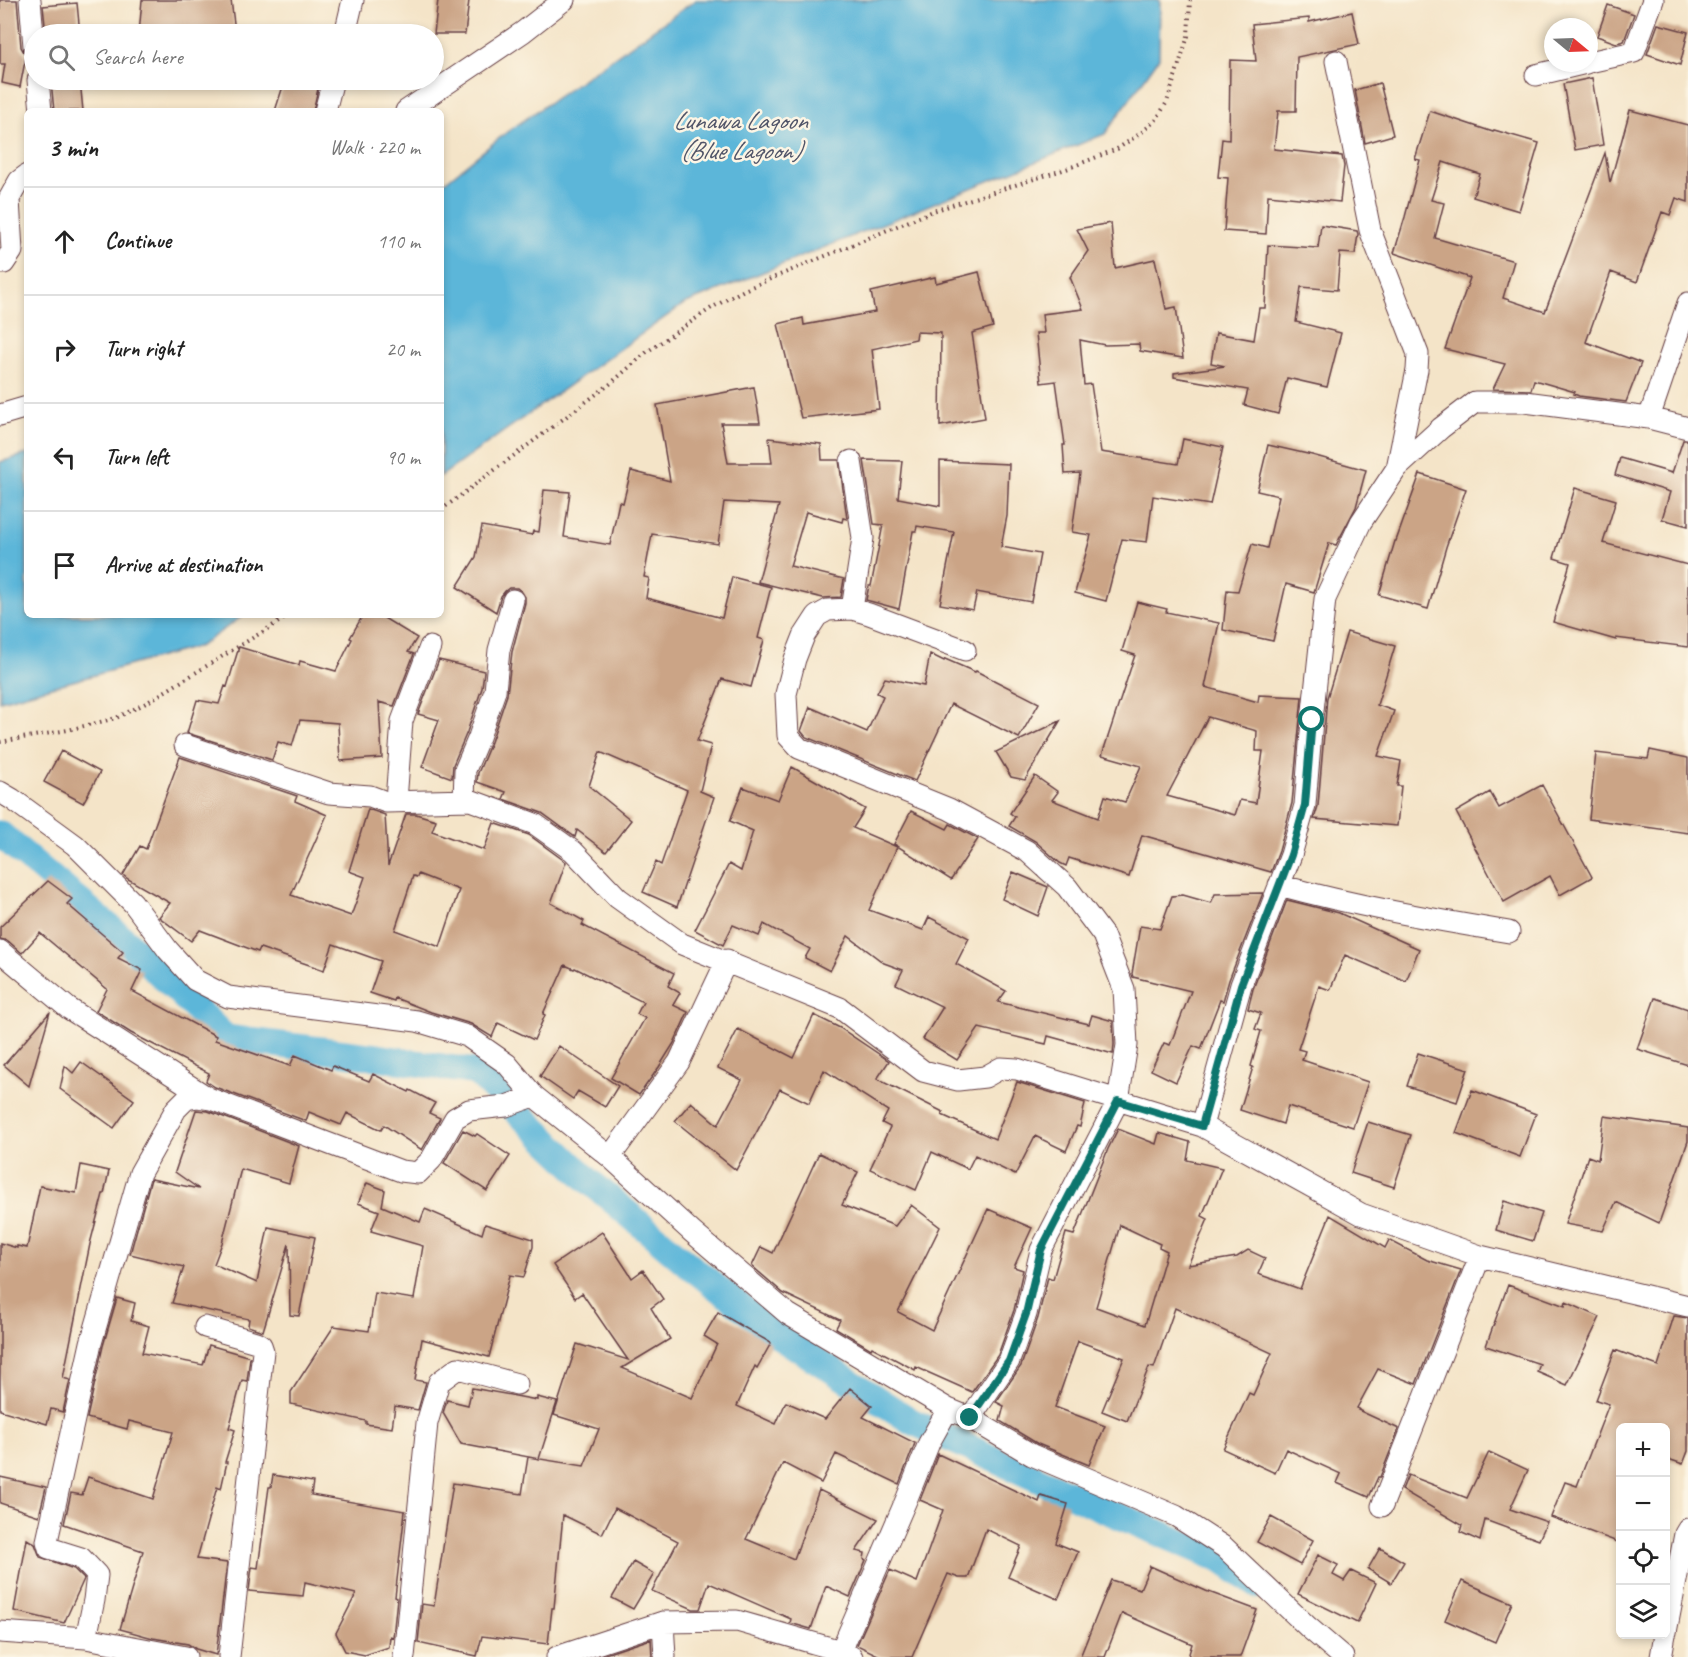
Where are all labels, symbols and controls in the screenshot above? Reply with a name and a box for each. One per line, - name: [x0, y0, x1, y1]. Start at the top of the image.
- north arrow: [1544, 18, 1598, 72]
- search box: [24, 24, 444, 90]
- icon: search: [45, 41, 78, 74]
- text: Search here: [93, 43, 183, 71]
- water label: Lunawa Lagoon (Blue Lagoon): [673, 104, 809, 167]
- text: 3 min: [48, 131, 98, 164]
- text: Walk · 220 m: [330, 135, 420, 160]
- icon: ahead: [48, 225, 81, 258]
- text: Continue: [105, 227, 171, 255]
- text: 110 m: [377, 229, 420, 254]
- icon: right: [48, 333, 81, 366]
- text: Turn right: [105, 335, 182, 363]
- text: 20 m: [386, 337, 420, 362]
- icon: left: [48, 441, 81, 474]
- text: Turn left: [105, 443, 169, 471]
- text: 90 m: [386, 445, 420, 470]
- icon: arrive: [48, 549, 81, 582]
- text: Arrive at destination: [105, 551, 262, 579]
- route start: [1298, 706, 1324, 732]
- route end: [956, 1404, 982, 1430]
- map controls: [1616, 1423, 1670, 1639]
- button: +: [1616, 1423, 1670, 1477]
- button: −: [1616, 1477, 1670, 1531]
- button: locate: [1616, 1531, 1670, 1585]
- button: layers: [1616, 1585, 1670, 1639]

